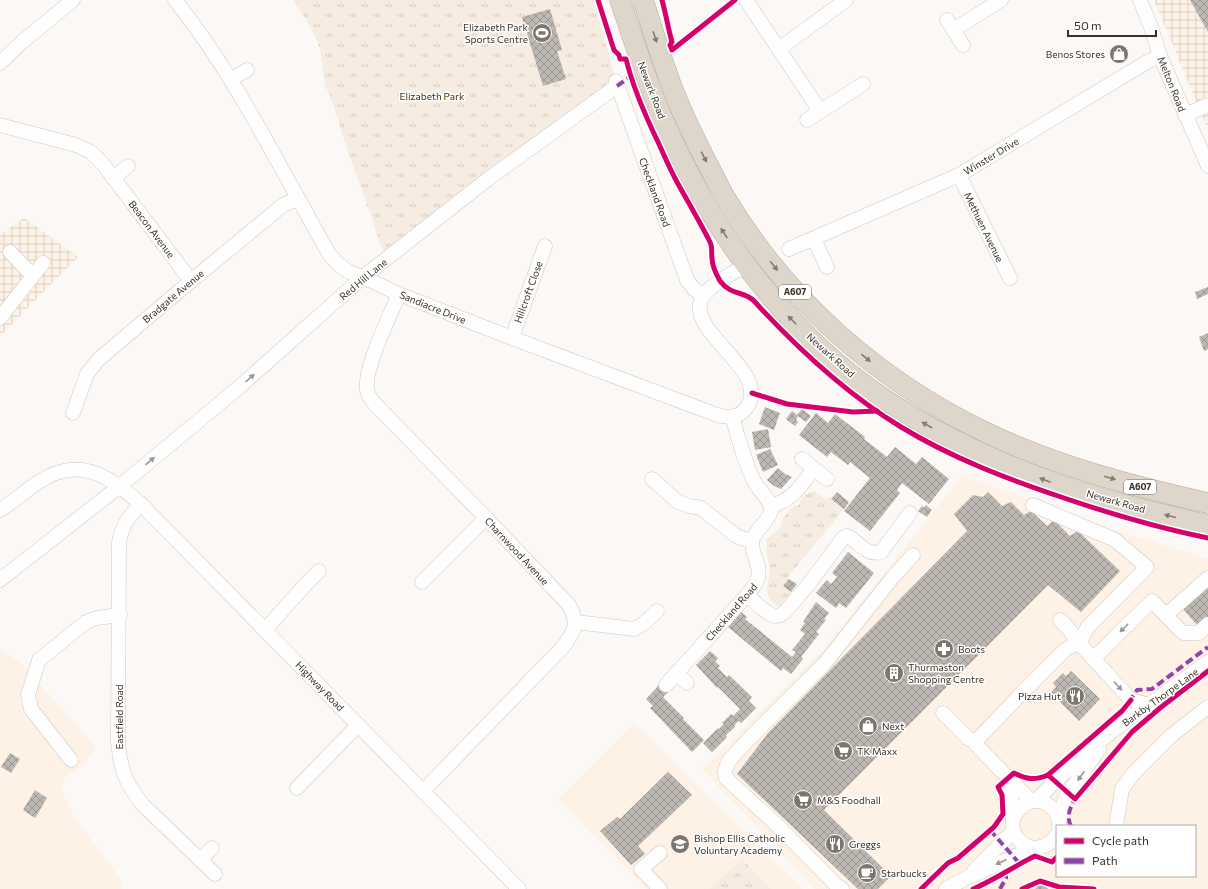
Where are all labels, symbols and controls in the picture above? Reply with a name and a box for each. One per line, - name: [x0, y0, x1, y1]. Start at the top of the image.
- scale bar: [1068, 12, 1156, 38]
- text: 50 m: [1074, 18, 1102, 32]
- place label: Elizabeth Park Sports Centre: [463, 21, 529, 45]
- sports icon: Elizabeth Park Sports Centre: [531, 22, 553, 44]
- one-way arrow: [652, 31, 658, 43]
- shop icon: Benos Stores: [1108, 43, 1130, 65]
- place label: Benos Stores: [1046, 48, 1105, 60]
- street label: Melton Road: [1156, 55, 1189, 114]
- street label: Newark Road: [636, 60, 669, 121]
- park label: Elizabeth Park: [399, 90, 465, 102]
- street label: Winster Drive: [961, 135, 1021, 177]
- one-way arrow: [701, 151, 707, 163]
- street label: Checkland Road: [637, 156, 673, 228]
- street label: Methuen Avenue: [962, 190, 1006, 264]
- street label: Beacon Avenue: [126, 198, 178, 260]
- one-way arrow: [720, 228, 728, 238]
- street label: Red Hill Lane: [337, 256, 389, 302]
- street label: Hillcroft Close: [511, 259, 545, 325]
- one-way arrow: [770, 261, 779, 272]
- street label: Bradgate Avenue: [140, 267, 206, 325]
- road number: A607: [779, 285, 811, 299]
- street label: Sandiacre Drive: [398, 288, 468, 326]
- one-way arrow: [787, 315, 797, 325]
- street label: Newark Road: [804, 330, 858, 380]
- one-way arrow: [861, 353, 872, 362]
- one-way arrow: [245, 374, 254, 383]
- one-way arrow: [921, 422, 933, 429]
- one-way arrow: [144, 457, 155, 466]
- one-way arrow: [1104, 475, 1116, 481]
- one-way arrow: [1039, 476, 1051, 482]
- road number: A607: [1124, 480, 1156, 494]
- street label: Newark Road: [1085, 487, 1147, 515]
- one-way arrow: [1164, 513, 1176, 519]
- street label: Charnwood Avenue: [483, 515, 551, 587]
- street label: Checkland Road: [703, 580, 760, 643]
- one-way arrow: [1119, 623, 1129, 633]
- pharmacy icon: Boots: [933, 638, 955, 660]
- place label: Boots: [958, 643, 985, 655]
- street label: Highway Road: [293, 659, 347, 714]
- place label: Thurmaston Shopping Centre: [908, 661, 984, 685]
- building icon: Thurmaston Shopping Centre: [883, 662, 905, 684]
- street label: Barkby Thorpe Lane: [1120, 665, 1200, 729]
- one-way arrow: [1114, 681, 1123, 691]
- street label: Eastfield Road: [113, 684, 125, 750]
- restaurant icon: Pizza Hut: [1064, 685, 1086, 707]
- place label: Pizza Hut: [1018, 690, 1061, 702]
- shop icon: Next: [857, 715, 879, 737]
- place label: Next: [882, 720, 904, 732]
- supermarket icon: TK Maxx: [832, 740, 854, 762]
- place label: TK Maxx: [857, 745, 898, 757]
- one-way arrow: [1077, 770, 1085, 781]
- supermarket icon: M&S Foodhall: [792, 789, 814, 811]
- place label: M&S Foodhall: [817, 794, 881, 806]
- legend: [1056, 825, 1196, 877]
- place label: Bishop Ellis Catholic Voluntary Academy: [694, 832, 785, 856]
- school or university icon: Bishop Ellis Catholic Voluntary Academy: [669, 833, 691, 855]
- restaurant icon: Greggs: [824, 833, 846, 855]
- text: Cycle path: [1092, 833, 1149, 847]
- place label: Greggs: [849, 838, 881, 850]
- text: Path: [1092, 853, 1118, 867]
- one-way arrow: [995, 860, 1007, 866]
- cafe icon: Starbucks: [856, 862, 878, 884]
- place label: Starbucks: [881, 867, 927, 879]

